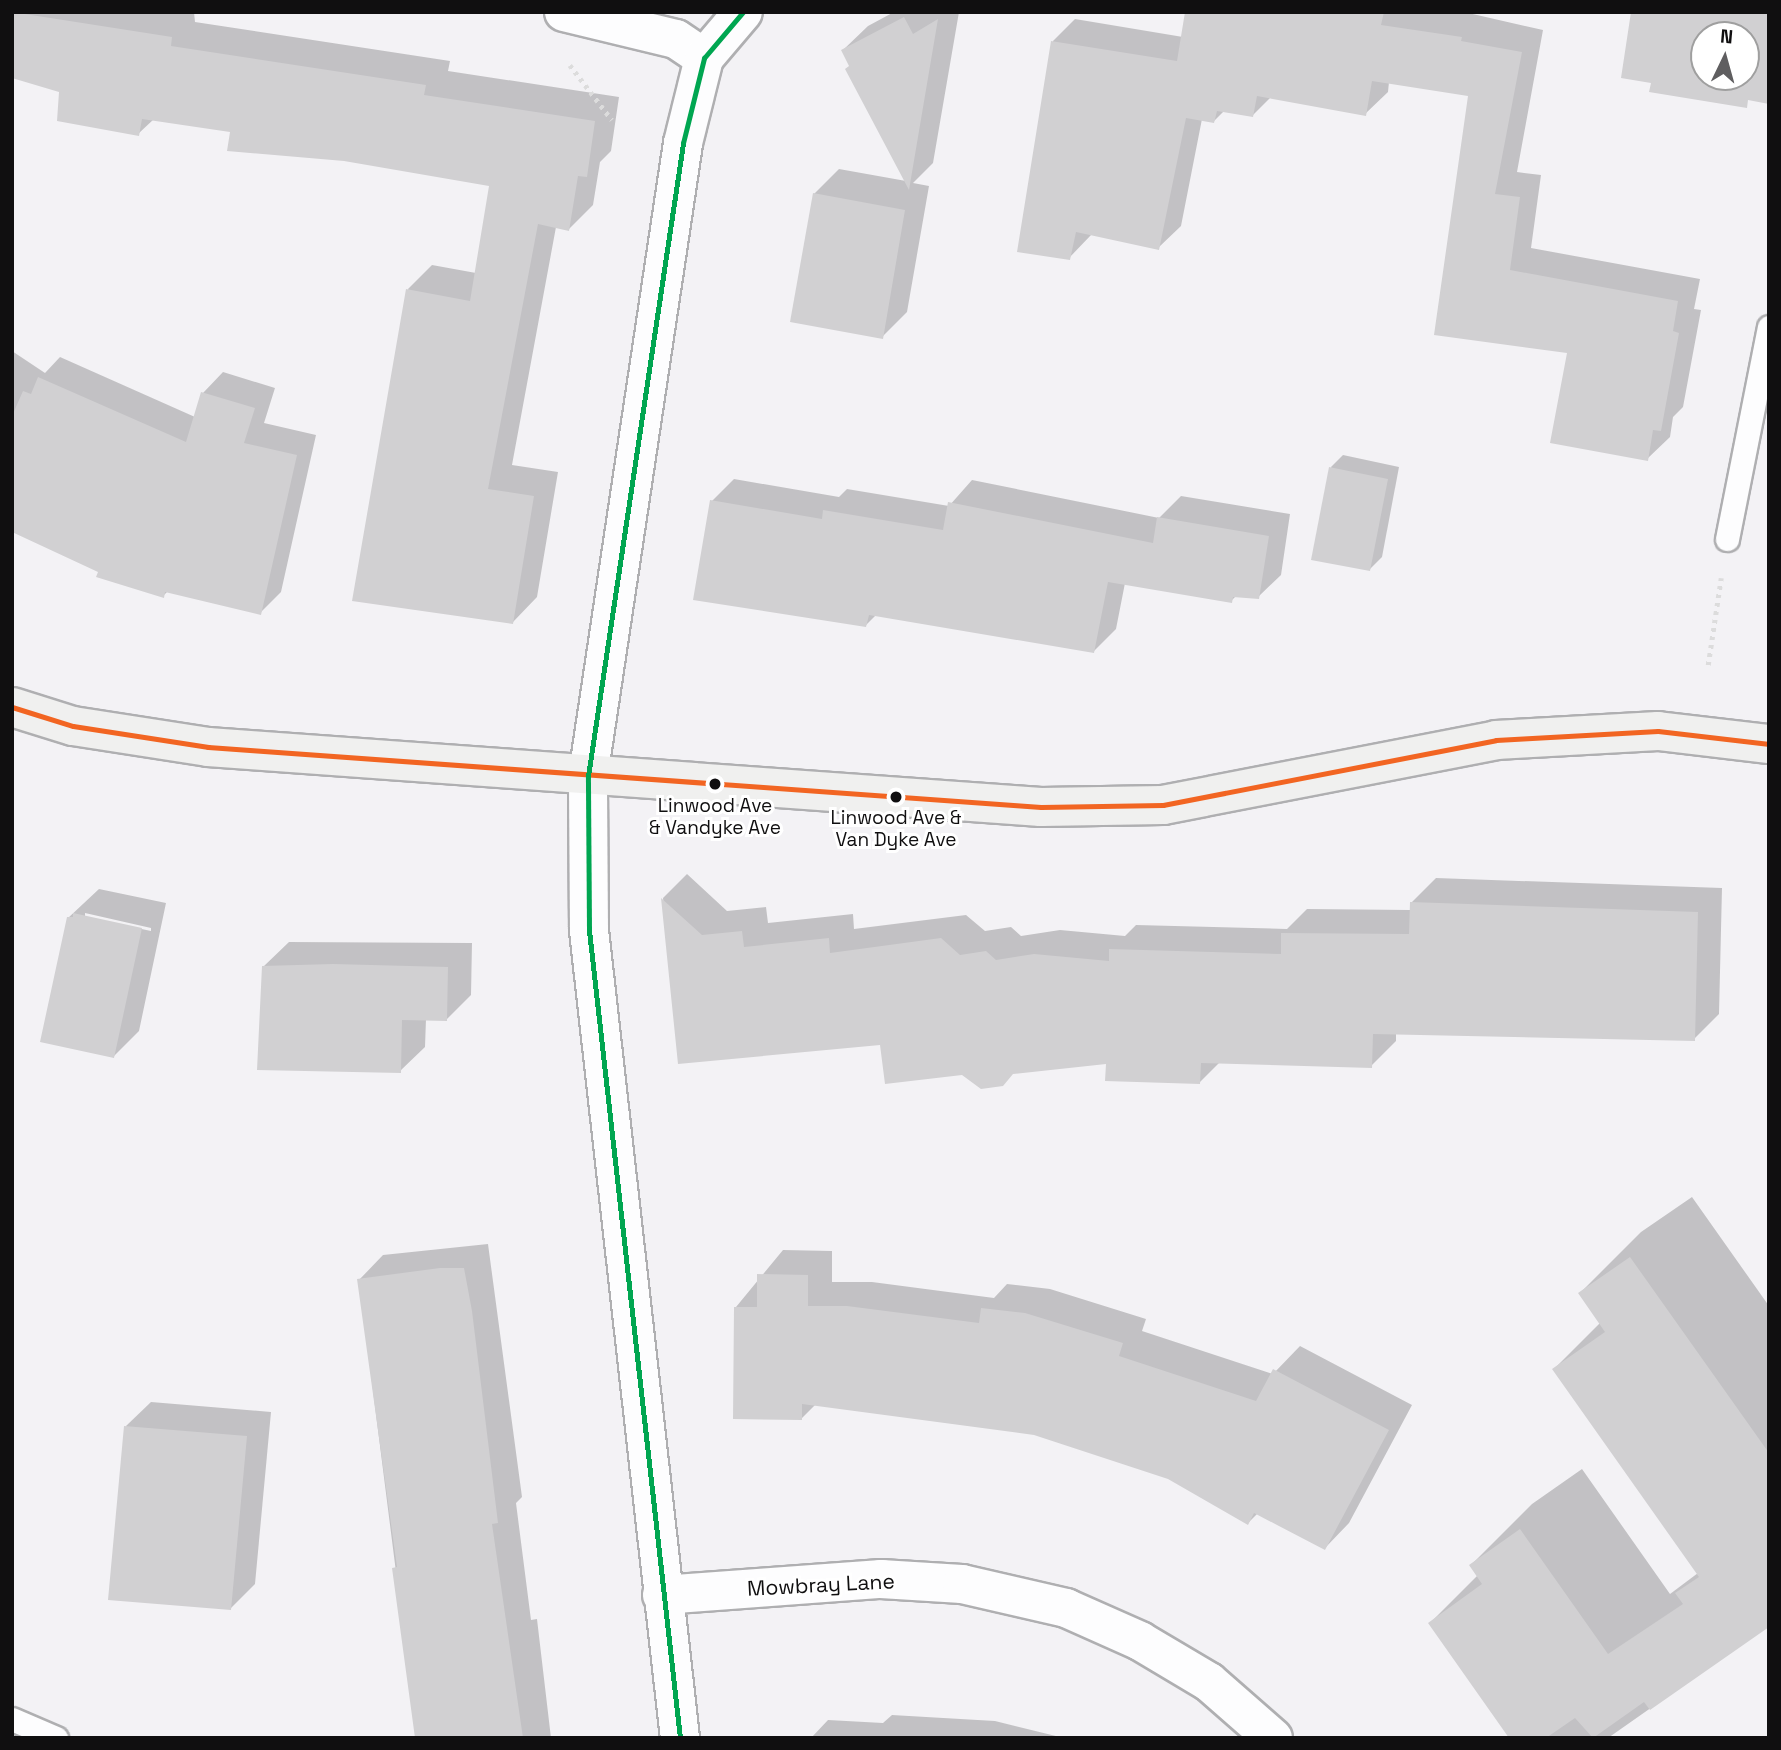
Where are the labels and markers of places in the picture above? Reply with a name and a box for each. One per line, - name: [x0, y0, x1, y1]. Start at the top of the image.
- marker: Linwood Ave & Vandyke Ave: [708, 777, 722, 791]
- marker: Linwood Ave & Van Dyke Ave: [889, 790, 903, 804]
- place label: Linwood Ave & Vandyke Ave: [649, 795, 781, 839]
- place label: Linwood Ave & Van Dyke Ave: [830, 807, 962, 851]

